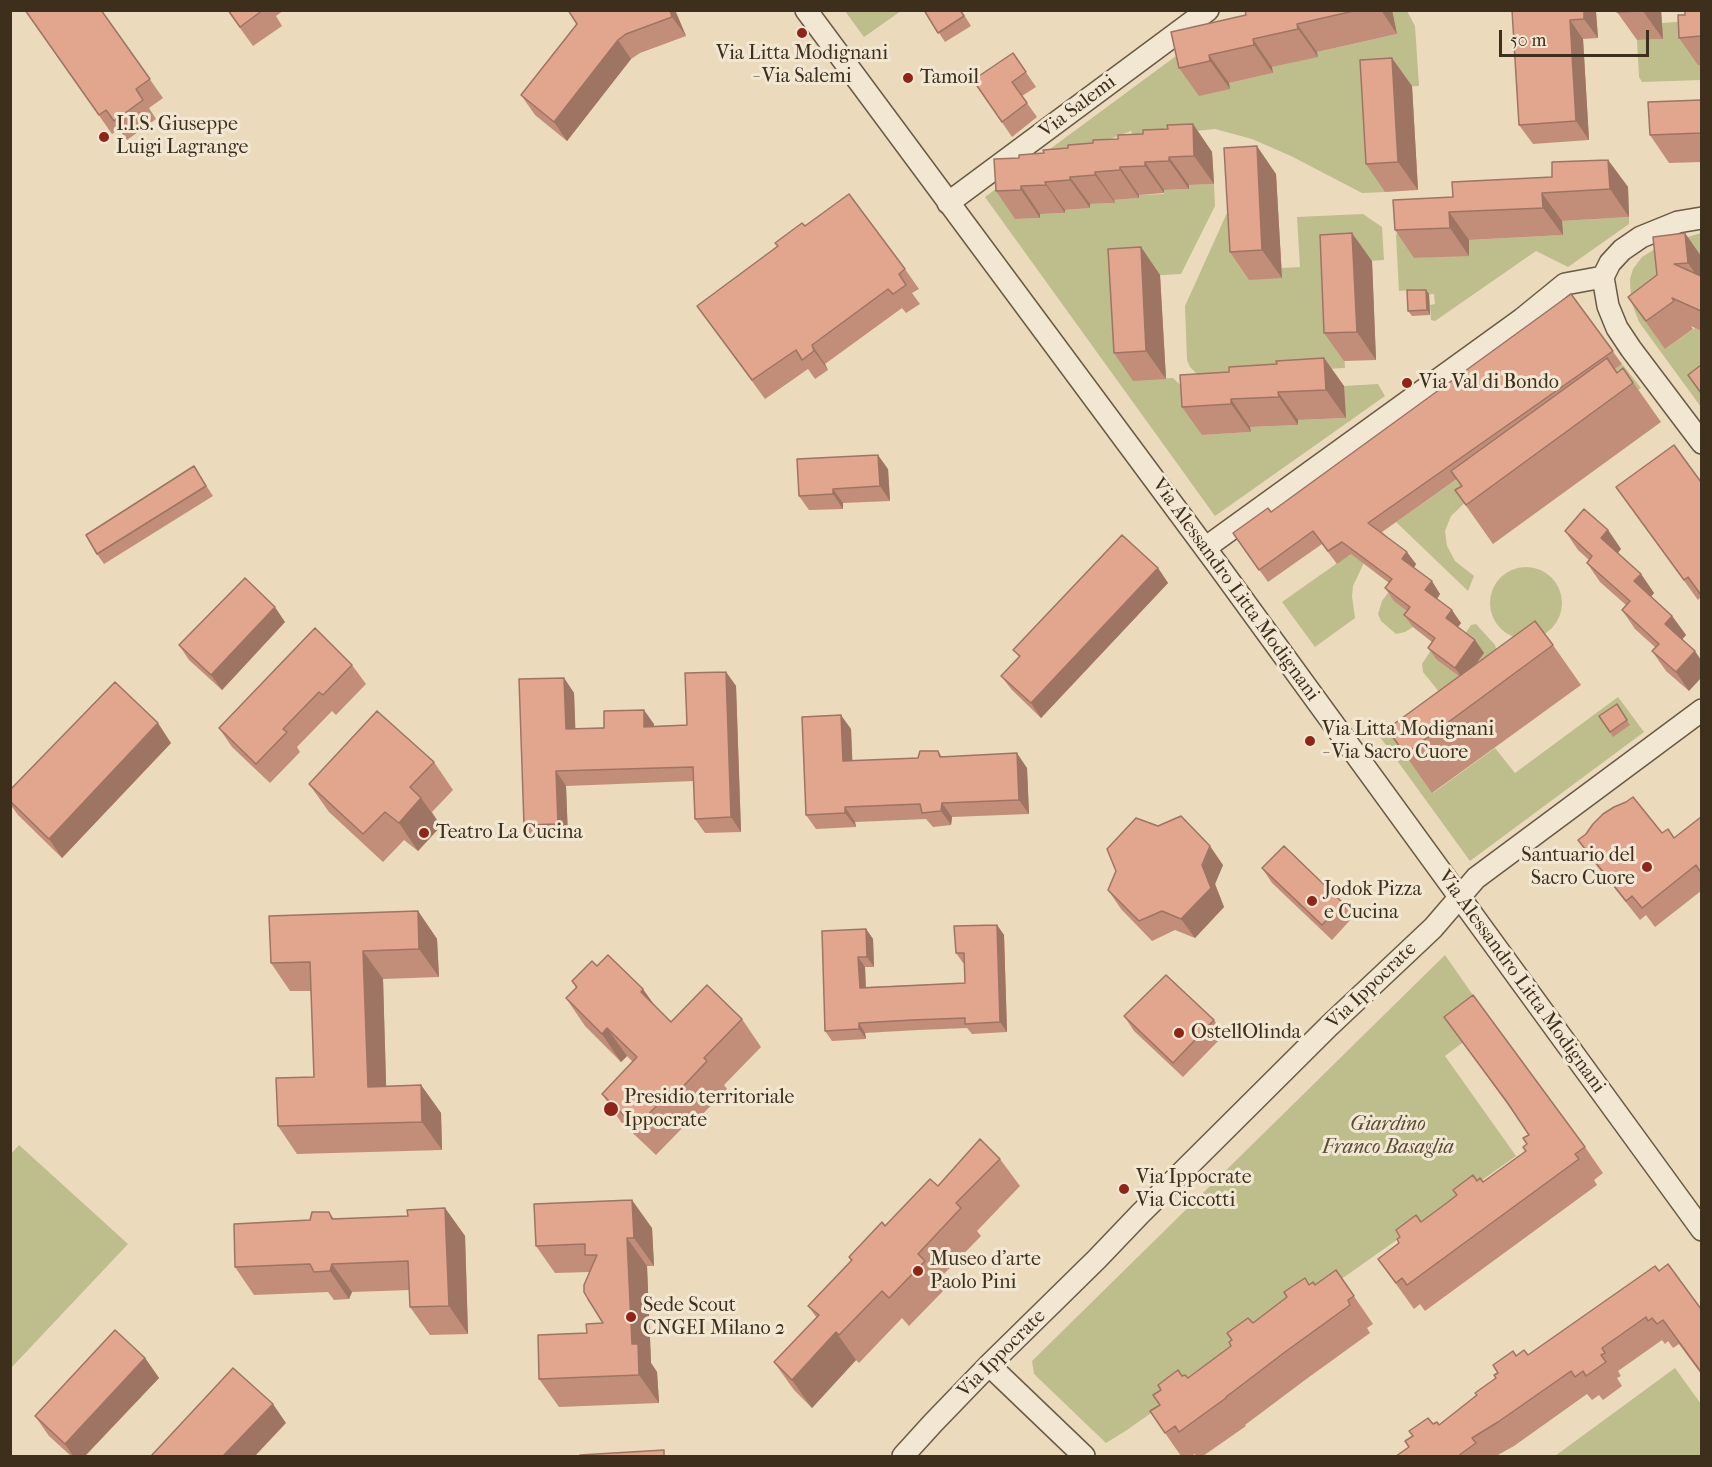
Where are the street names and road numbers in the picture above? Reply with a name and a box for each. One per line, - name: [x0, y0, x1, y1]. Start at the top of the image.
- street label: Via Salemi: [1035, 70, 1121, 144]
- street label: Via Alessandro Litta Modignani: [1146, 474, 1324, 706]
- street label: Via Alessandro Litta Modignani: [1432, 866, 1610, 1098]
- street label: Via Ippocrate: [1322, 937, 1422, 1035]
- street label: Via Ippocrate: [953, 1305, 1051, 1403]

